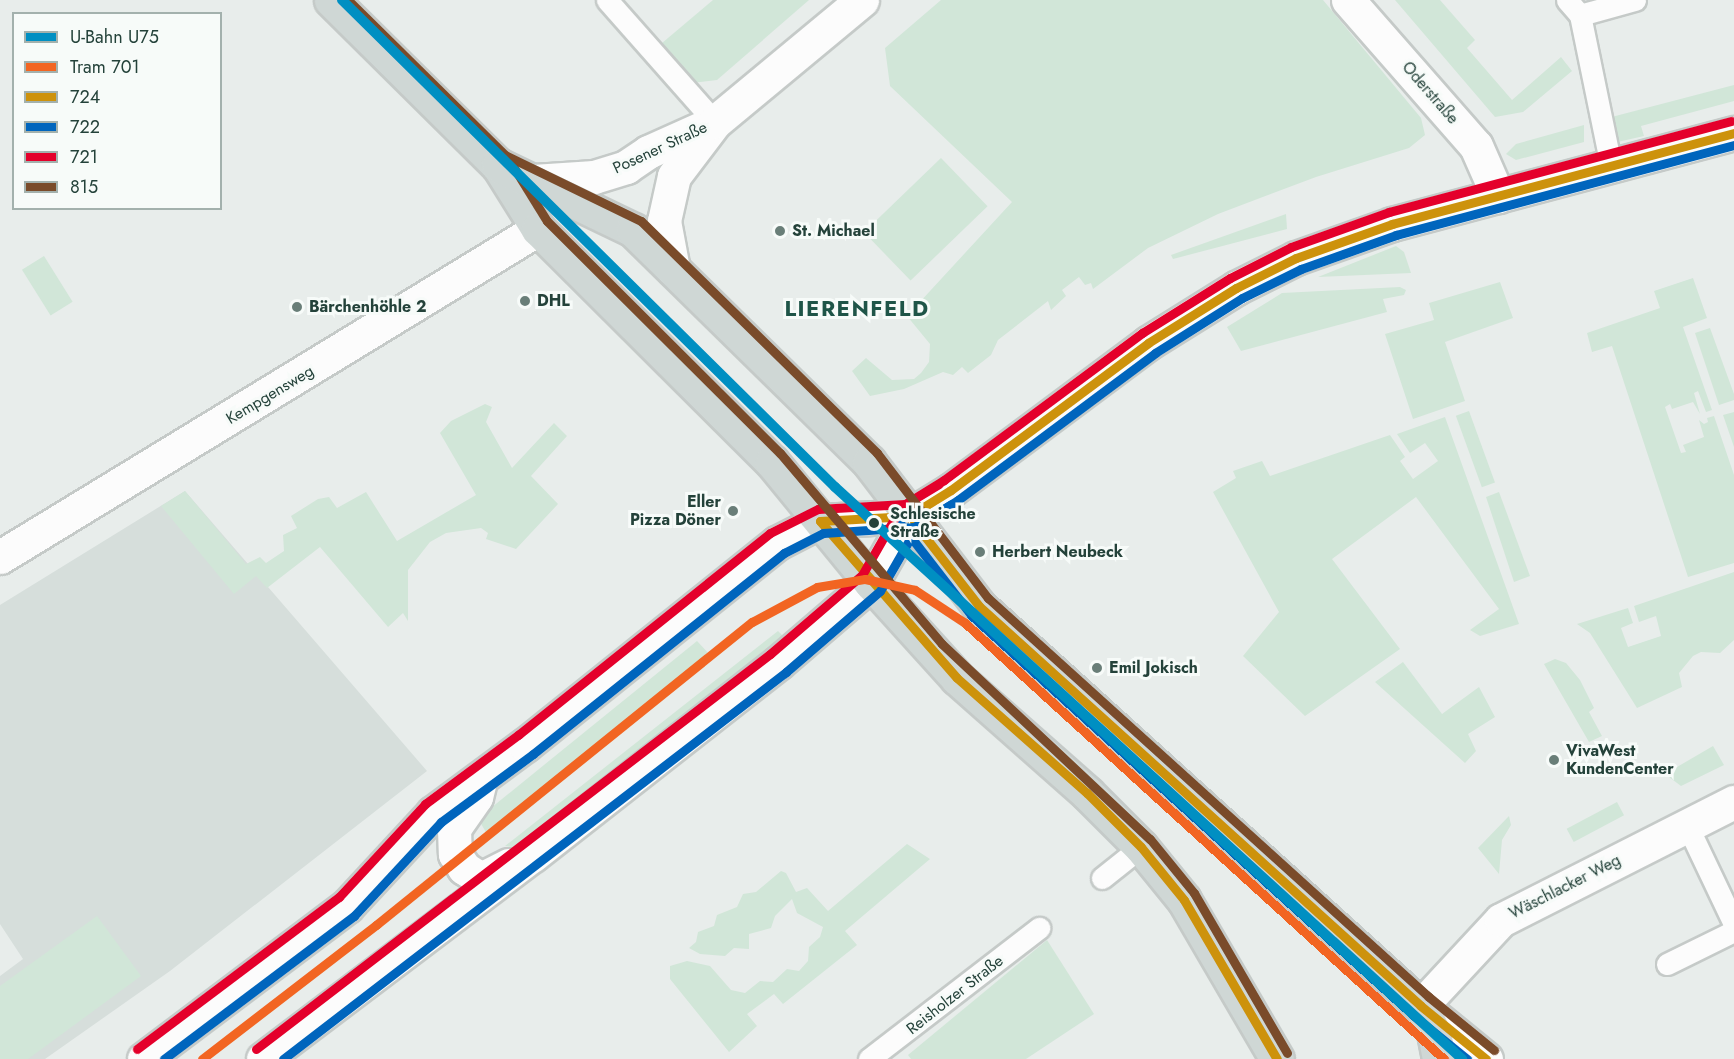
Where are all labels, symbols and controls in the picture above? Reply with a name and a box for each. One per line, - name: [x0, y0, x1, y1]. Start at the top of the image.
- legend: [12, 12, 222, 210]
- text: U-Bahn U75: [70, 24, 159, 50]
- text: Tram 701: [70, 54, 140, 80]
- street label: Oderstraße: [1398, 58, 1462, 128]
- text: 724: [70, 84, 100, 110]
- text: 722: [70, 114, 100, 140]
- street label: Posener Straße: [610, 118, 710, 178]
- text: 721: [70, 144, 98, 170]
- text: 815: [70, 174, 98, 200]
- place label: St. Michael: [792, 221, 875, 241]
- marker: St. Michael: [773, 224, 787, 238]
- place label: DHL: [537, 291, 570, 311]
- marker: DHL: [518, 294, 532, 308]
- district label: LIERENFELD: [784, 296, 930, 322]
- place label: Bärchenhöhle 2: [309, 297, 426, 317]
- marker: Bärchenhöhle 2: [290, 300, 304, 314]
- street label: Kempgensweg: [223, 361, 317, 429]
- place label: Eller Pizza Döner: [630, 492, 721, 530]
- marker: Eller Pizza Döner: [726, 504, 740, 518]
- place label: Schlesische Straße: [890, 504, 976, 542]
- marker: Schlesische Straße: [863, 512, 885, 534]
- place label: Herbert Neubeck: [992, 542, 1123, 562]
- marker: Herbert Neubeck: [973, 545, 987, 559]
- place label: Emil Jokisch: [1109, 658, 1198, 678]
- marker: Emil Jokisch: [1090, 661, 1104, 675]
- place label: VivaWest KundenCenter: [1566, 741, 1674, 779]
- marker: VivaWest KundenCenter: [1547, 753, 1561, 767]
- street label: Wäschlacker Weg: [1506, 851, 1624, 923]
- street label: Reisholzer Straße: [903, 951, 1007, 1039]

